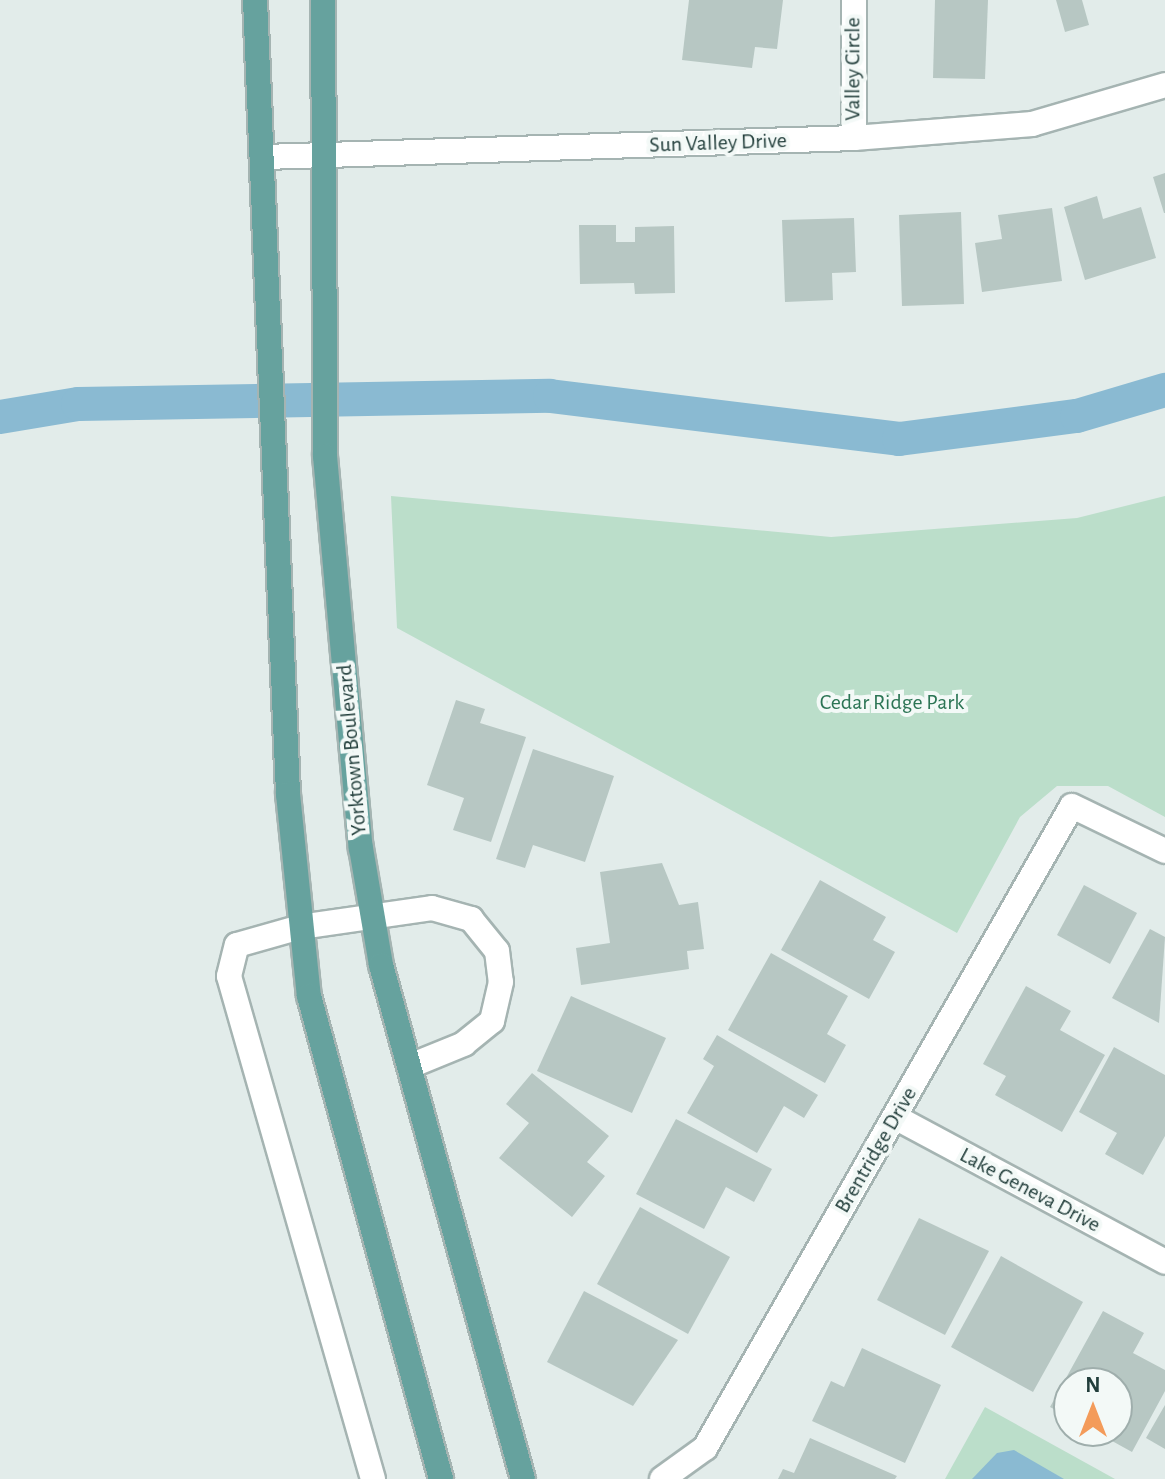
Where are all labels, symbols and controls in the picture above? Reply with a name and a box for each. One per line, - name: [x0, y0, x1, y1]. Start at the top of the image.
- street label: Valley Circle: [840, 17, 866, 121]
- street label: Sun Valley Drive: [649, 127, 787, 159]
- street label: Yorktown Boulevard: [331, 663, 373, 837]
- park label: Cedar Ridge Park: [820, 690, 964, 716]
- street label: Brentridge Drive: [829, 1082, 923, 1218]
- street label: Lake Geneva Drive: [955, 1142, 1105, 1238]
- north arrow: [1053, 1367, 1133, 1447]
- text: N: [1085, 1374, 1101, 1396]

